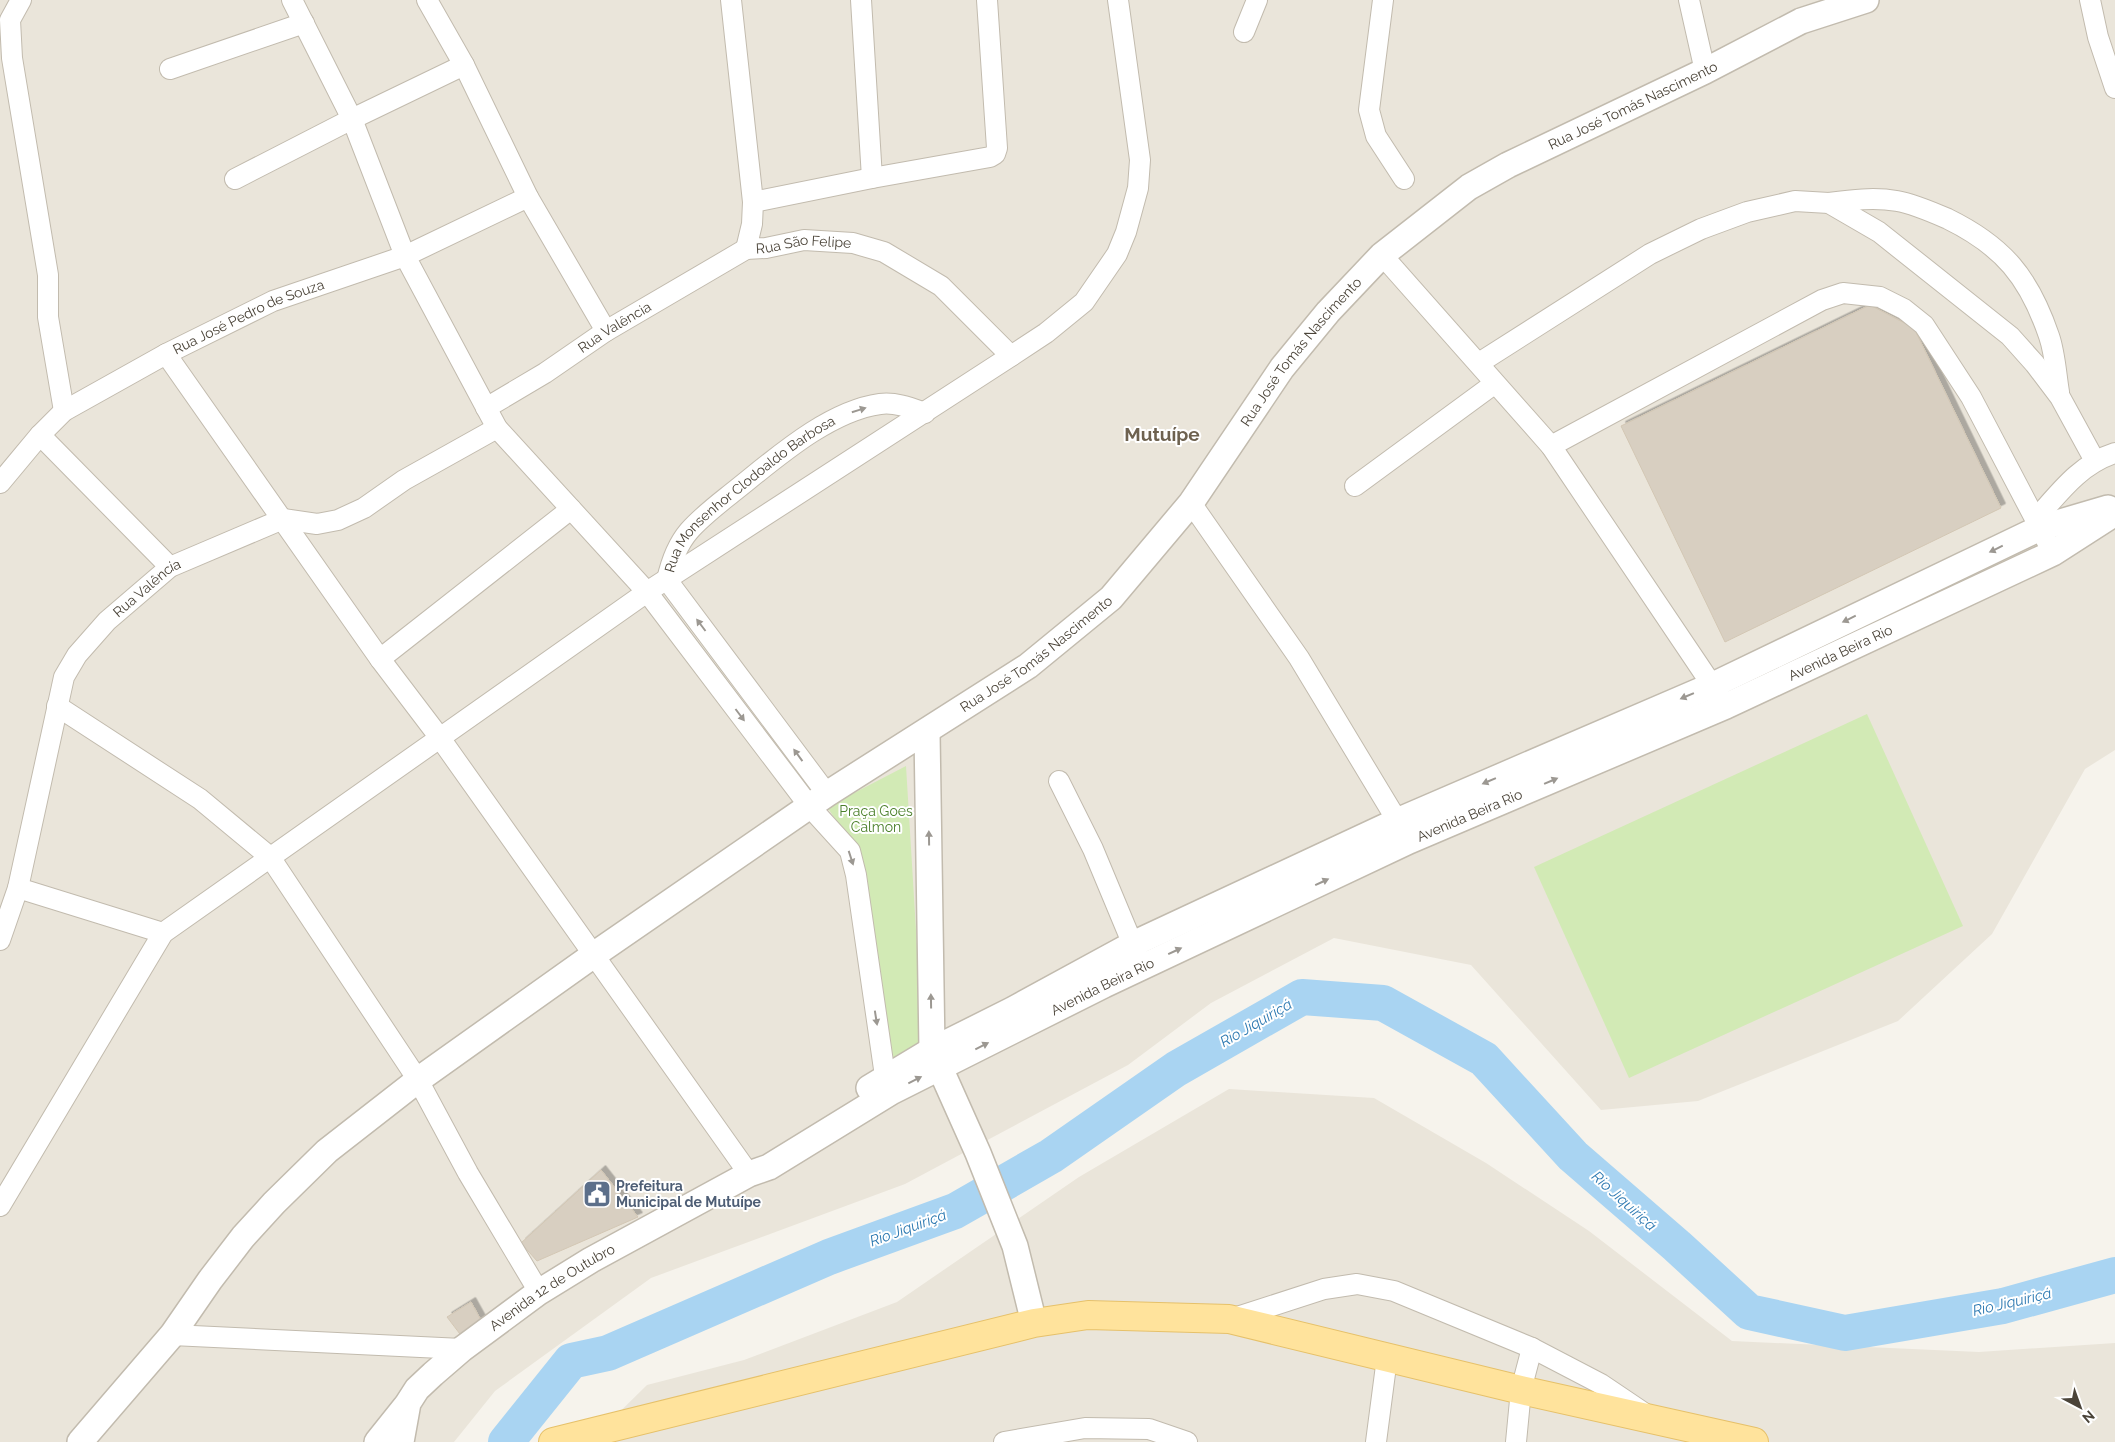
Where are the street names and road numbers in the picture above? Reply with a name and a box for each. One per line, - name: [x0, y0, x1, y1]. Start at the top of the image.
- street label: Rua José Tomás Nascimento: [1546, 58, 1720, 153]
- street label: Rua São Felipe: [755, 231, 852, 256]
- street label: Rua José Tomás Nascimento: [1237, 274, 1365, 429]
- street label: Rua José Pedro de Souza: [170, 276, 326, 357]
- street label: Rua Valência: [575, 298, 654, 356]
- street label: Rua Monsenhor Clodoaldo Barbosa: [661, 412, 838, 574]
- street label: Rua Valência: [110, 555, 183, 620]
- street label: Rua José Tomás Nascimento: [957, 592, 1115, 715]
- street label: Avenida Beira Rio: [1786, 621, 1895, 684]
- street label: Avenida Beira Rio: [1414, 786, 1524, 845]
- street label: Avenida Beira Rio: [1048, 955, 1157, 1018]
- street label: Avenida 12 de Outubro: [486, 1241, 618, 1334]

